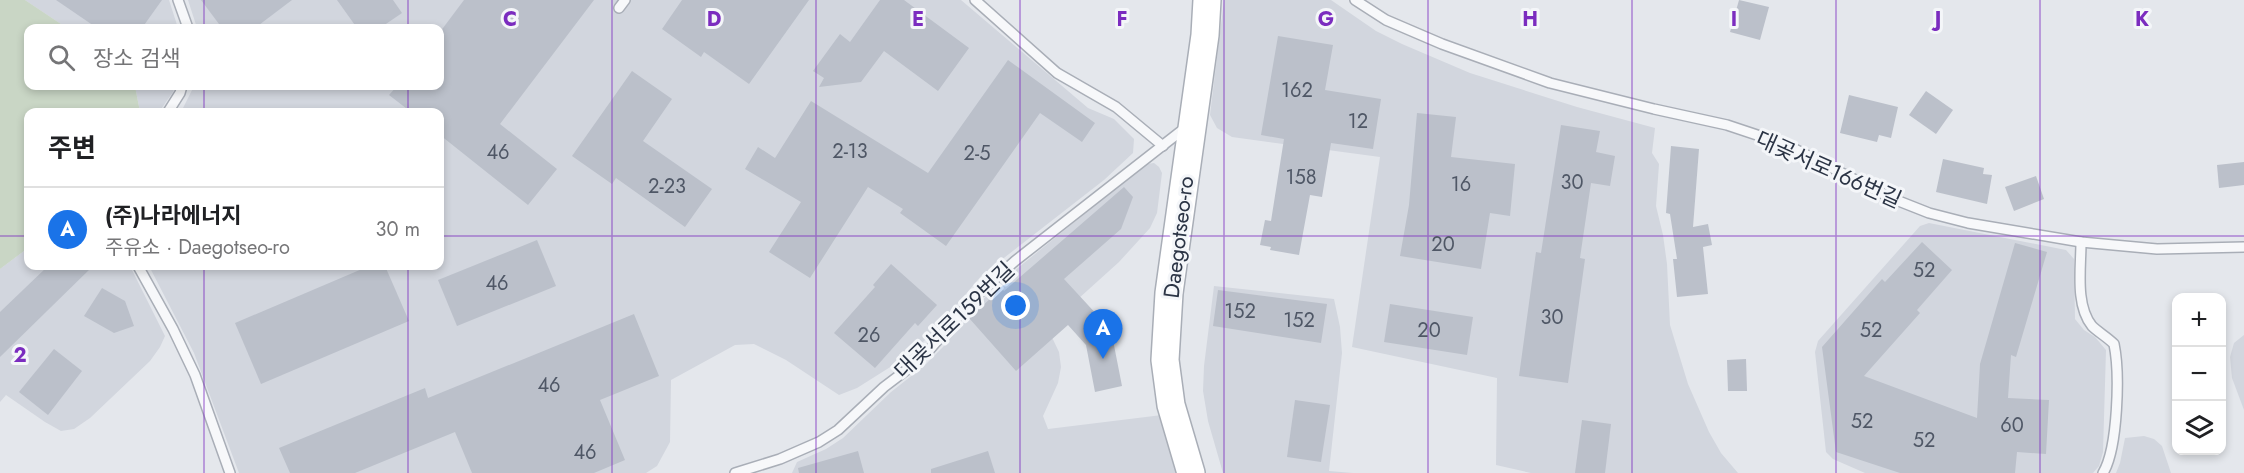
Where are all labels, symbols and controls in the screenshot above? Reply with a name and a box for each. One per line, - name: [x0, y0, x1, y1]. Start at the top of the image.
- text: C: [503, 5, 517, 34]
- text: D: [707, 5, 721, 34]
- text: E: [912, 5, 924, 34]
- text: F: [1116, 5, 1128, 34]
- text: G: [1318, 5, 1334, 34]
- text: H: [1522, 5, 1538, 34]
- text: I: [1731, 5, 1737, 34]
- text: J: [1931, 5, 1941, 34]
- text: K: [2135, 5, 2149, 34]
- search box: [24, 24, 444, 90]
- icon: search: [45, 41, 78, 74]
- text: 장소 검색: [93, 42, 181, 74]
- house number: 162: [1281, 76, 1313, 105]
- house number: 12: [1348, 107, 1368, 136]
- street label: 대곶서로166번길: [1751, 123, 1907, 215]
- text: 주변: [48, 129, 96, 167]
- house number: 2-13: [832, 137, 868, 166]
- house number: 46: [486, 138, 510, 167]
- house number: 2-5: [964, 139, 990, 168]
- house number: 158: [1285, 163, 1317, 192]
- house number: 30: [1561, 168, 1583, 197]
- house number: 16: [1451, 170, 1471, 199]
- house number: 2-23: [648, 172, 686, 201]
- street label: Daegotseo-ro: [1155, 174, 1201, 300]
- text: (주)나라에너지: [105, 199, 241, 231]
- text: A: [60, 215, 75, 244]
- text: 30 m: [375, 215, 420, 244]
- house number: 20: [1431, 230, 1455, 259]
- text: 주유소 · Daegotseo-ro: [105, 233, 290, 262]
- street label: 대곶서로159번길: [887, 254, 1021, 386]
- house number: 52: [1913, 256, 1935, 285]
- house number: 46: [485, 269, 509, 298]
- your location: [1001, 291, 1030, 320]
- map controls: [2172, 293, 2226, 455]
- button: +: [2172, 293, 2226, 347]
- house number: 152: [1224, 297, 1256, 326]
- house number: 30: [1541, 303, 1563, 332]
- house number: 152: [1283, 306, 1315, 335]
- pin: A: [1084, 310, 1122, 359]
- house number: 20: [1417, 316, 1441, 345]
- house number: 52: [1860, 316, 1882, 345]
- house number: 26: [858, 321, 880, 350]
- text: 2: [13, 341, 27, 370]
- button: −: [2172, 347, 2226, 401]
- house number: 46: [537, 371, 561, 400]
- button: layers: [2172, 401, 2226, 455]
- house number: 52: [1851, 407, 1873, 436]
- house number: 60: [2000, 411, 2024, 440]
- house number: 52: [1913, 426, 1935, 455]
- house number: 46: [573, 438, 597, 467]

